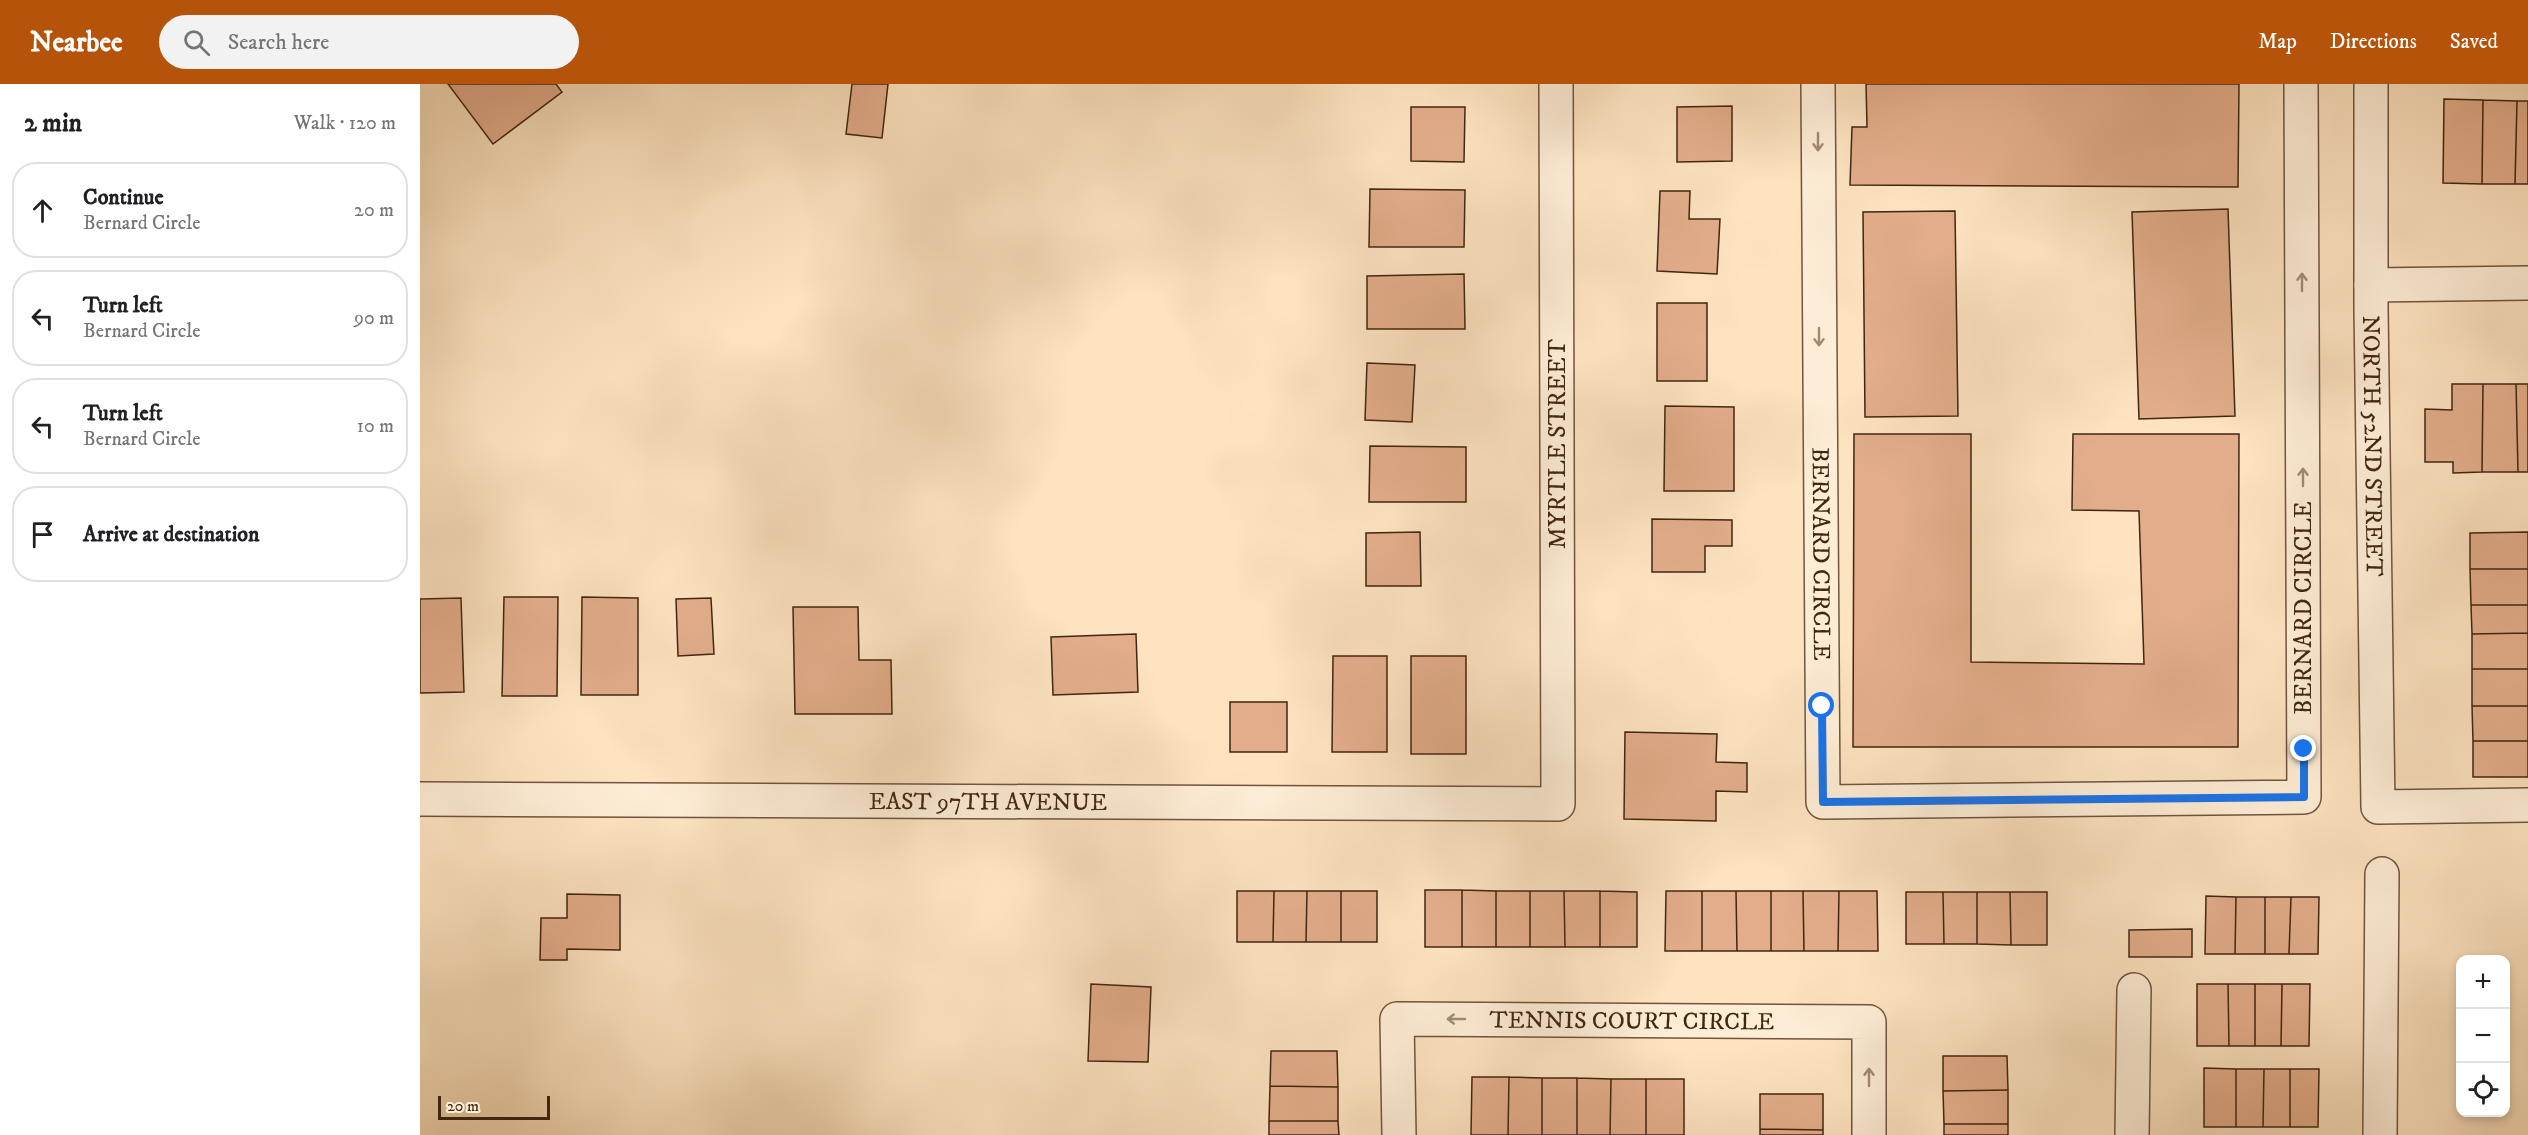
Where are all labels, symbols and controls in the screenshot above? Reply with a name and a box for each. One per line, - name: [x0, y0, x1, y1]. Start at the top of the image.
- search box: [159, 15, 579, 69]
- text: Nearbee: [30, 25, 123, 60]
- icon: search: [180, 26, 213, 59]
- text: Search here: [228, 29, 329, 56]
- text: Map: [2258, 29, 2297, 55]
- text: Directions: [2330, 29, 2417, 55]
- text: Saved: [2450, 29, 2498, 55]
- text: 2 min: [24, 107, 82, 140]
- text: Walk · 120 m: [294, 111, 396, 136]
- one-way arrow: [1812, 132, 1824, 152]
- text: Continue: [83, 184, 164, 211]
- icon: ahead: [26, 194, 59, 227]
- text: 20 m: [354, 198, 394, 223]
- text: Bernard Circle: [83, 211, 201, 236]
- one-way arrow: [2296, 272, 2308, 292]
- text: Turn left: [83, 292, 163, 319]
- icon: left: [26, 302, 59, 335]
- text: 90 m: [354, 306, 394, 331]
- street label: NORTH 52ND STREET: [2355, 315, 2389, 577]
- text: Bernard Circle: [83, 319, 201, 344]
- one-way arrow: [1814, 327, 1825, 347]
- street label: MYRTLE STREET: [1543, 339, 1573, 549]
- text: Turn left: [83, 400, 163, 427]
- icon: left: [26, 410, 59, 443]
- text: 10 m: [357, 414, 394, 439]
- text: Bernard Circle: [83, 427, 201, 452]
- street label: BERNARD CIRCLE: [1805, 447, 1836, 661]
- one-way arrow: [2297, 467, 2309, 487]
- street label: BERNARD CIRCLE: [2289, 501, 2319, 715]
- icon: arrive: [26, 518, 59, 551]
- text: Arrive at destination: [83, 521, 260, 548]
- route start: [1808, 692, 1834, 718]
- route end: [2290, 735, 2316, 761]
- street label: EAST 97TH AVENUE: [869, 787, 1107, 818]
- map controls: [2456, 955, 2510, 1117]
- button: +: [2456, 955, 2510, 1009]
- street label: TENNIS COURT CIRCLE: [1489, 1006, 1775, 1037]
- button: −: [2456, 1009, 2510, 1063]
- one-way arrow: [1447, 1013, 1467, 1025]
- button: locate: [2456, 1063, 2510, 1117]
- one-way arrow: [1863, 1067, 1875, 1087]
- scale bar: [438, 1093, 550, 1120]
- text: 20 m: [447, 1096, 479, 1116]

